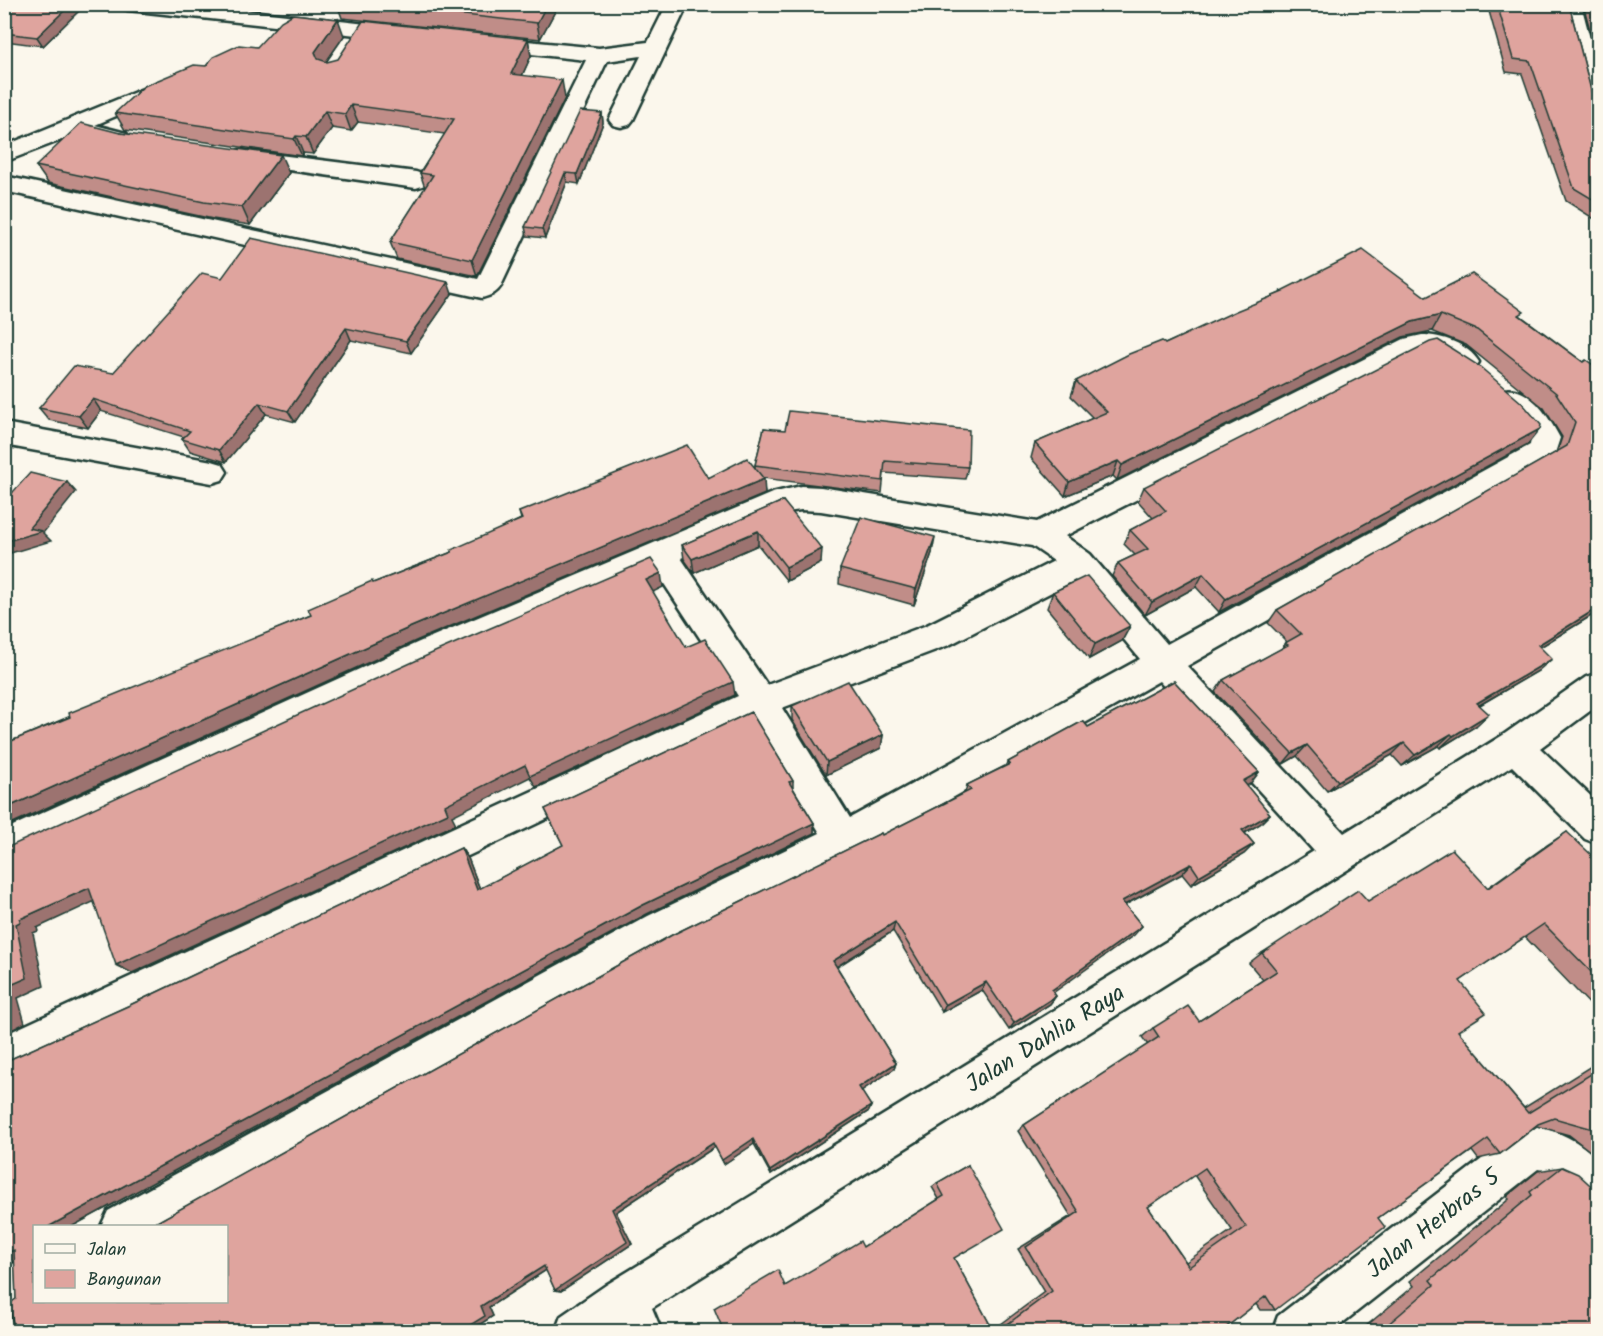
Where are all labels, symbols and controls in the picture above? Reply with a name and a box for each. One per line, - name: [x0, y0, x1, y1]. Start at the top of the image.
- street label: Jalan Dahlia Raya: [958, 975, 1133, 1104]
- street label: Jalan Herbras 5: [1358, 1158, 1511, 1289]
- legend: [33, 1225, 228, 1303]
- text: Jalan: [87, 1236, 126, 1265]
- text: Bangunan: [87, 1266, 161, 1295]

